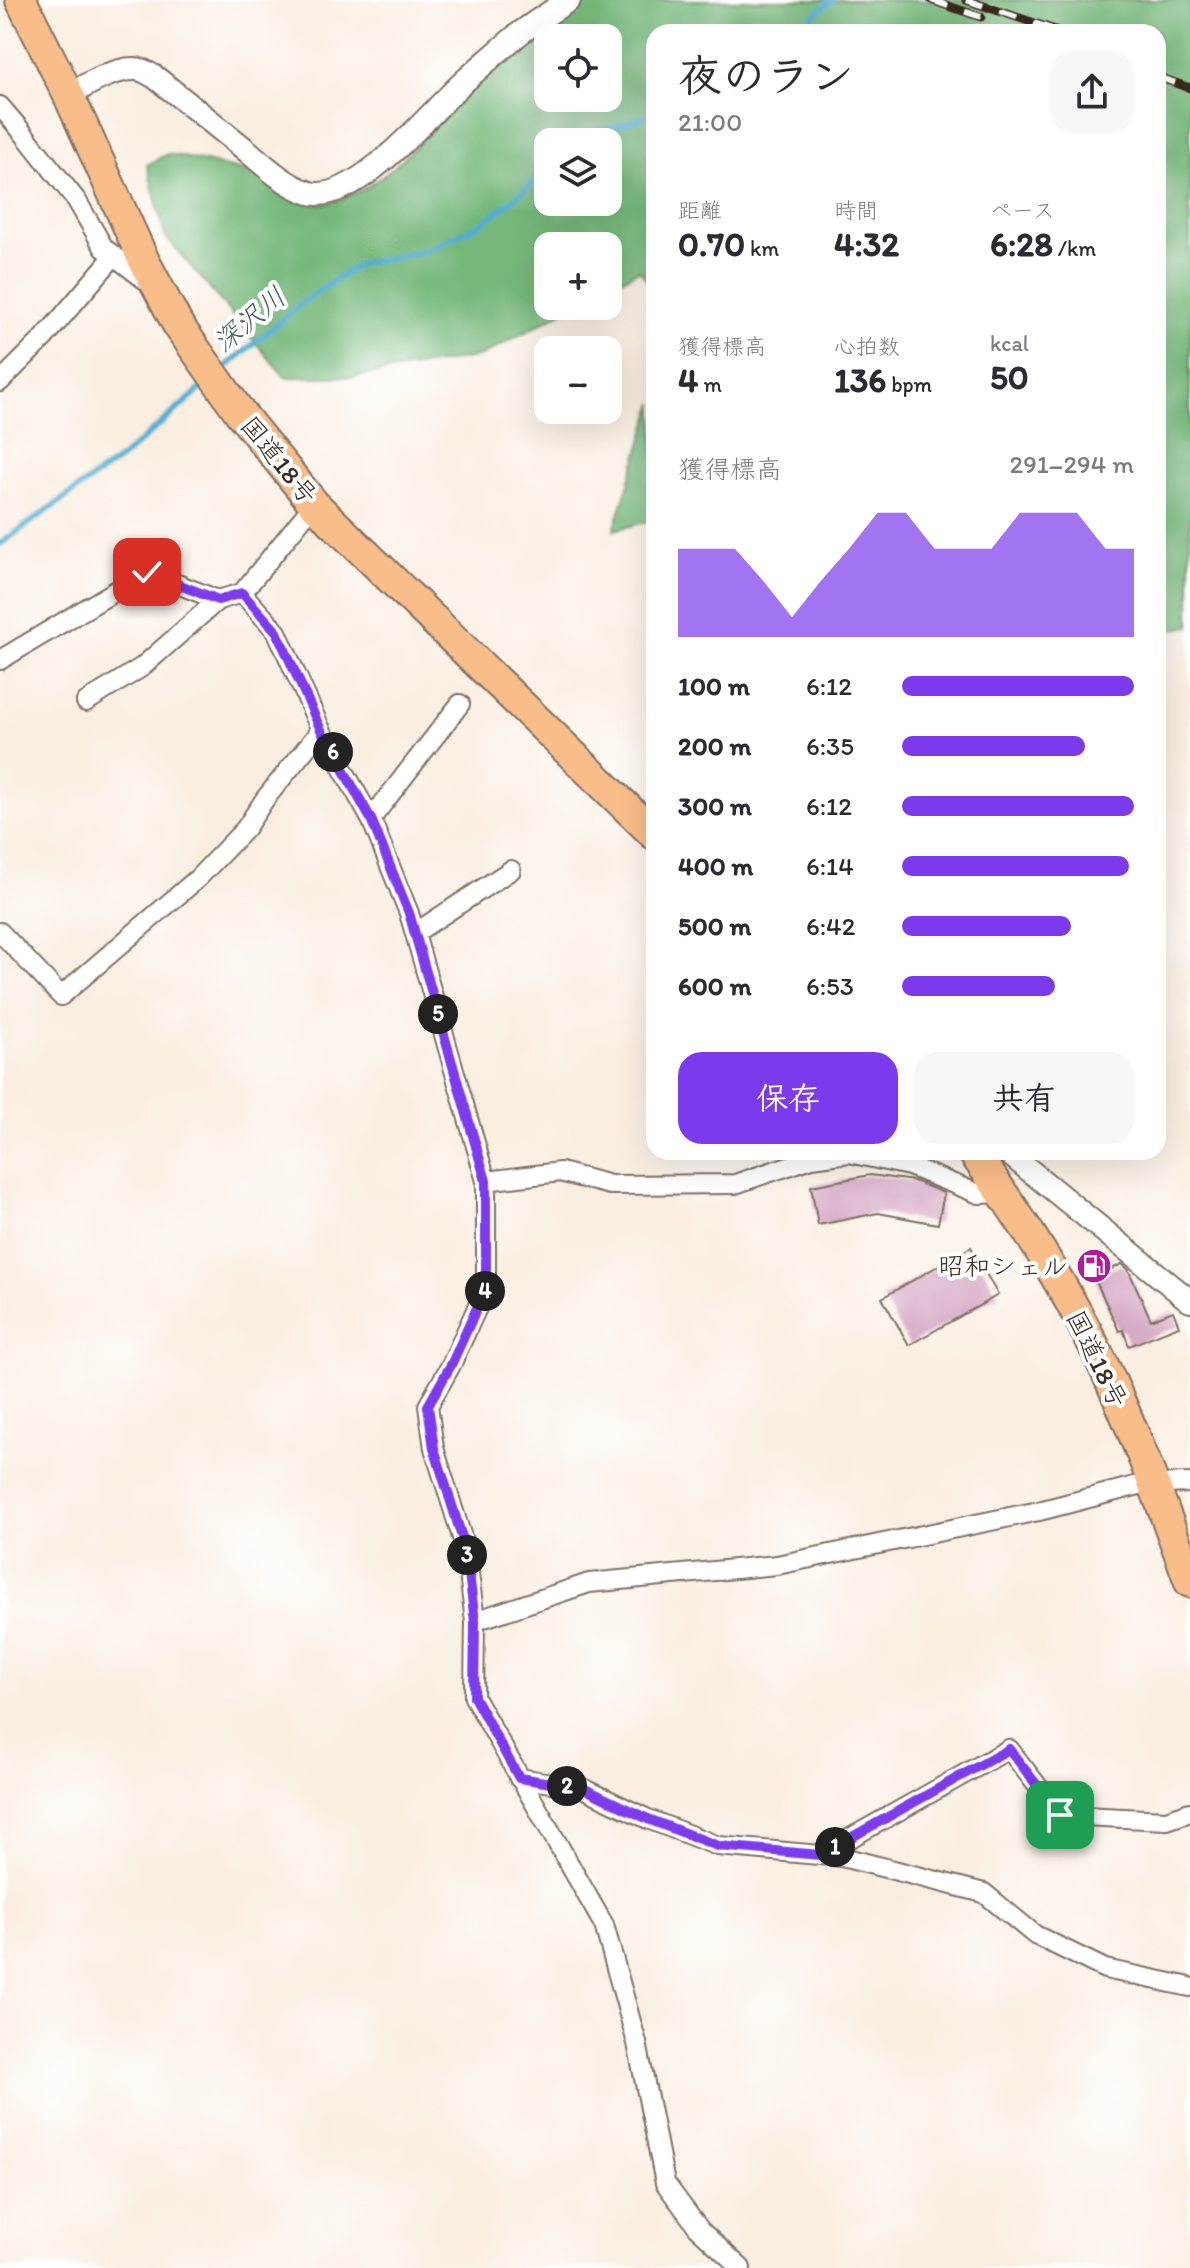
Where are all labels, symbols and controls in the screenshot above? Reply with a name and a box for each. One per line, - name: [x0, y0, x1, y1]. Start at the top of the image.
- map controls: [534, 24, 622, 424]
- button: locate: [534, 24, 622, 112]
- text: 夜のラン: [678, 49, 854, 102]
- button: share: [1050, 50, 1134, 134]
- text: 21:00: [678, 106, 742, 138]
- button: layers: [534, 128, 622, 216]
- text: 距離: [678, 197, 722, 224]
- text: 時間: [834, 197, 878, 224]
- text: ペース: [990, 197, 1055, 224]
- text: 0.70: [678, 224, 745, 265]
- text: 4:32: [834, 224, 899, 265]
- text: 6:28: [990, 224, 1053, 265]
- button: +: [534, 232, 622, 320]
- text: km: [745, 235, 779, 262]
- text: /km: [1053, 235, 1096, 262]
- water label: 深沢川: [206, 279, 292, 359]
- text: kcal: [990, 330, 1029, 357]
- text: 獲得標高: [678, 333, 766, 360]
- text: 心拍数: [834, 333, 900, 360]
- button: −: [534, 336, 622, 424]
- text: 50: [990, 357, 1029, 398]
- text: 4: [678, 360, 698, 401]
- text: 136: [834, 360, 886, 401]
- text: m: [698, 371, 722, 398]
- text: bpm: [886, 371, 932, 398]
- street label: 国道18号: [234, 409, 324, 511]
- text: 291–294 m: [1010, 448, 1134, 480]
- text: 獲得標高: [678, 453, 782, 485]
- pin: [113, 538, 181, 606]
- icon: check: [125, 550, 169, 594]
- text: 100 m: [678, 670, 750, 702]
- text: 6:12: [806, 670, 852, 702]
- text: 200 m: [678, 730, 751, 762]
- text: 6:35: [806, 730, 854, 762]
- pin: 6: [313, 732, 353, 772]
- text: 6: [327, 738, 339, 765]
- text: 300 m: [678, 790, 752, 822]
- text: 6:12: [806, 790, 852, 822]
- text: 400 m: [678, 850, 753, 882]
- text: 6:14: [806, 850, 854, 882]
- text: 500 m: [678, 910, 751, 942]
- text: 6:42: [806, 910, 855, 942]
- text: 600 m: [678, 970, 752, 1002]
- text: 6:53: [806, 970, 854, 1002]
- pin: 5: [418, 994, 458, 1034]
- text: 5: [432, 1000, 444, 1027]
- button: 保存: [678, 1052, 898, 1144]
- button: 共有: [914, 1052, 1134, 1144]
- fuel station icon: 昭和シェル: [1075, 1247, 1113, 1285]
- place label: 昭和シェル: [938, 1250, 1068, 1282]
- pin: 4: [465, 1271, 505, 1311]
- text: 4: [478, 1277, 492, 1304]
- street label: 国道18号: [1060, 1305, 1134, 1413]
- pin: 3: [447, 1535, 487, 1575]
- text: 3: [461, 1541, 473, 1568]
- pin: 2: [547, 1766, 587, 1806]
- text: 2: [561, 1772, 573, 1799]
- pin: [1026, 1781, 1094, 1849]
- icon: arrive: [1038, 1793, 1082, 1837]
- pin: 1: [815, 1827, 855, 1867]
- text: 1: [830, 1833, 840, 1860]

